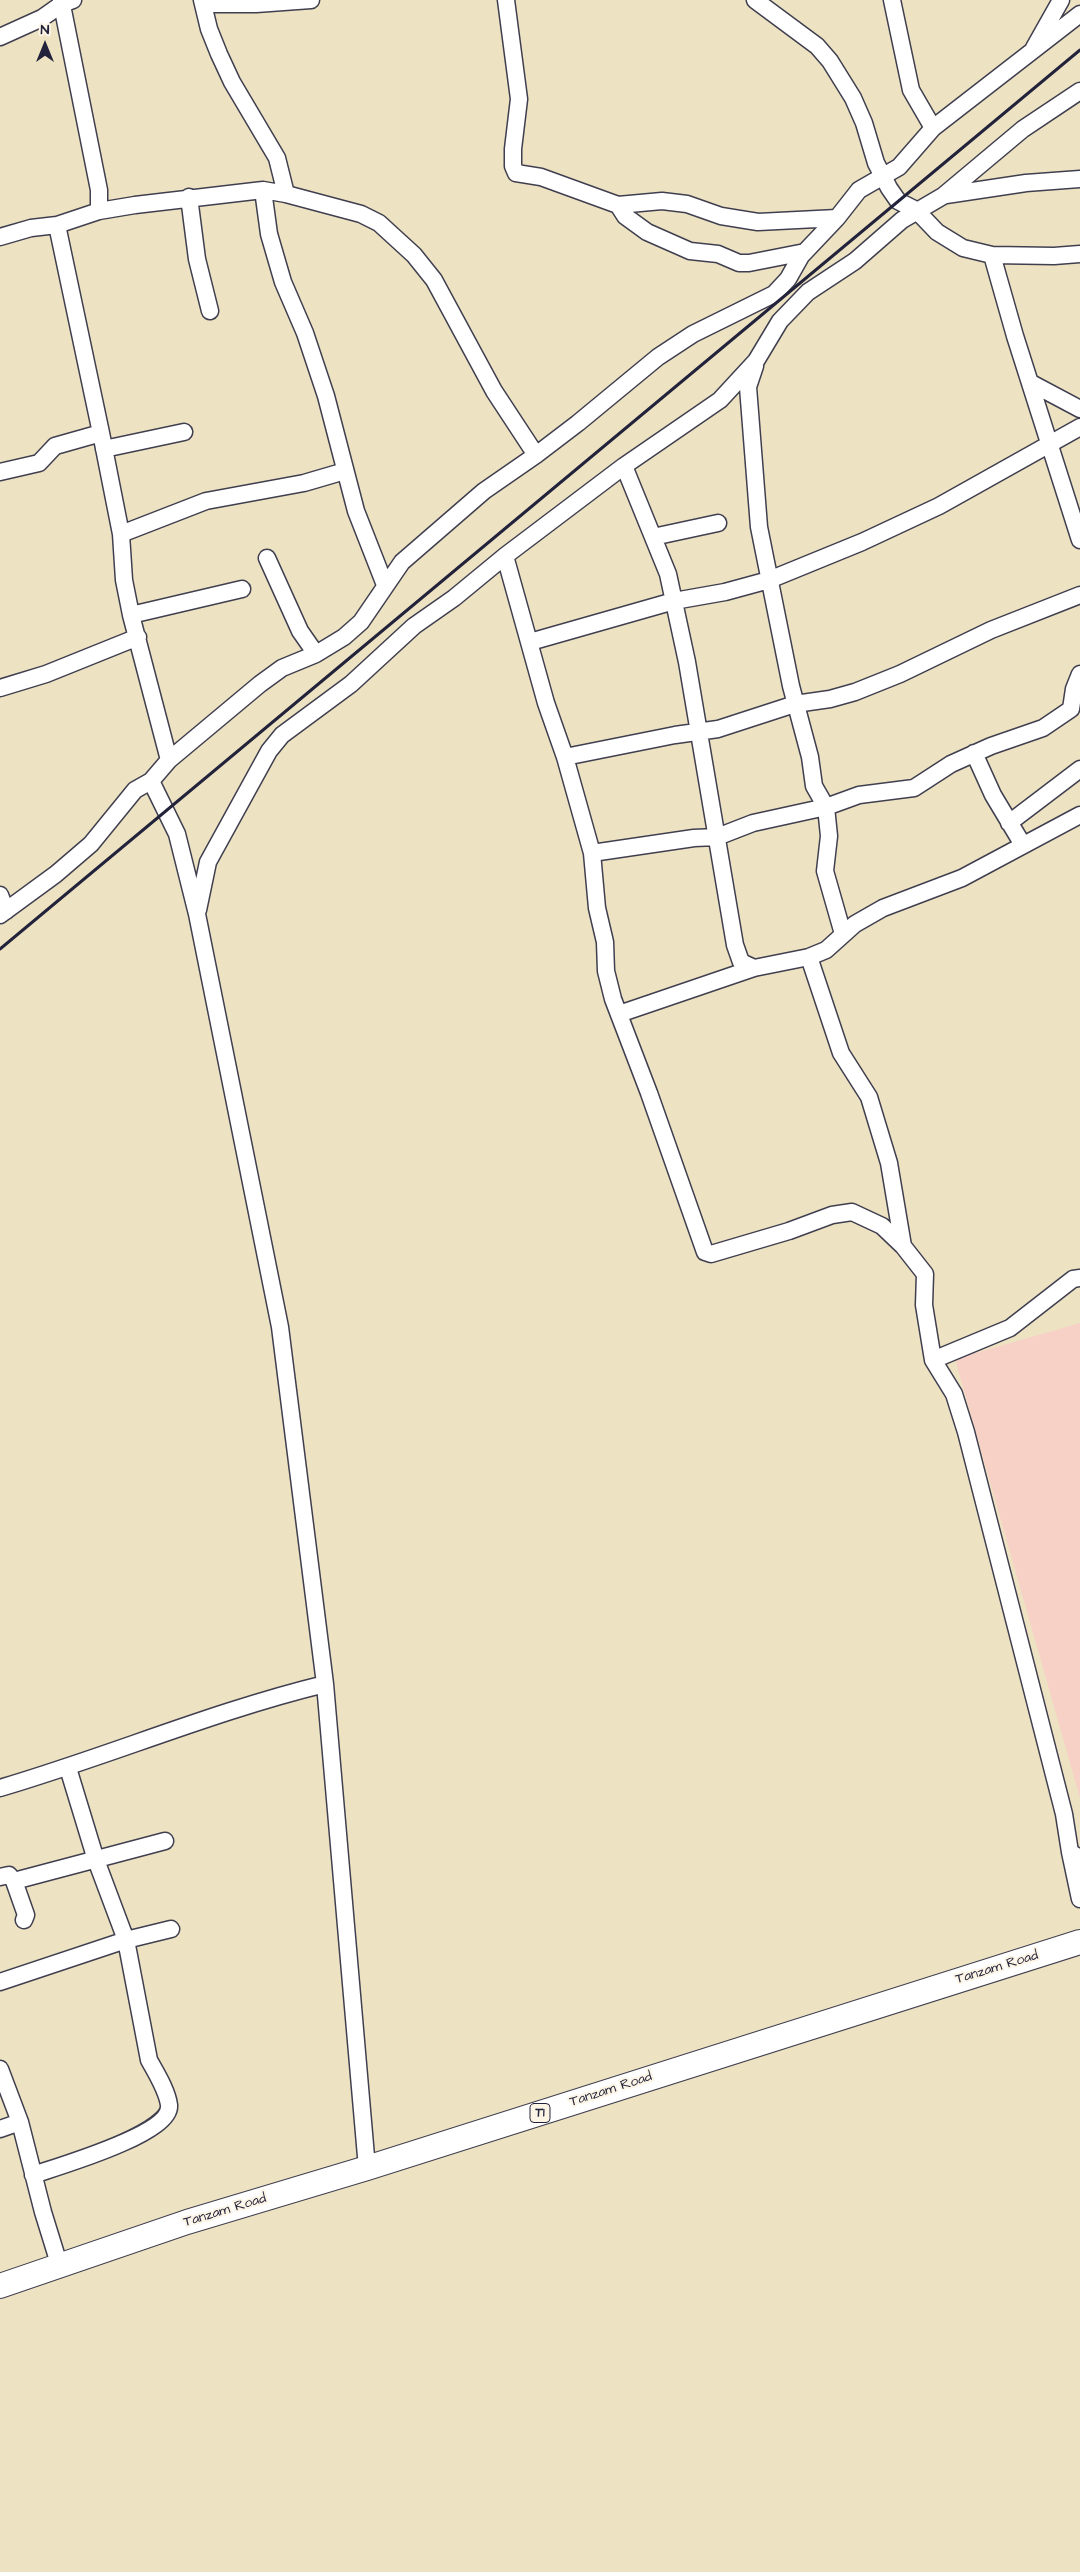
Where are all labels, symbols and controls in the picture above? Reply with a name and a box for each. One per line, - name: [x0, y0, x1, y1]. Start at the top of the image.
- north arrow: [20, 20, 70, 70]
- text: N: [41, 20, 49, 40]
- street label: Tanzam Road: [954, 1947, 1040, 1989]
- street label: Tanzam Road: [568, 2069, 654, 2111]
- road number: T1: [530, 2104, 550, 2122]
- street label: Tanzam Road: [182, 2190, 268, 2232]

